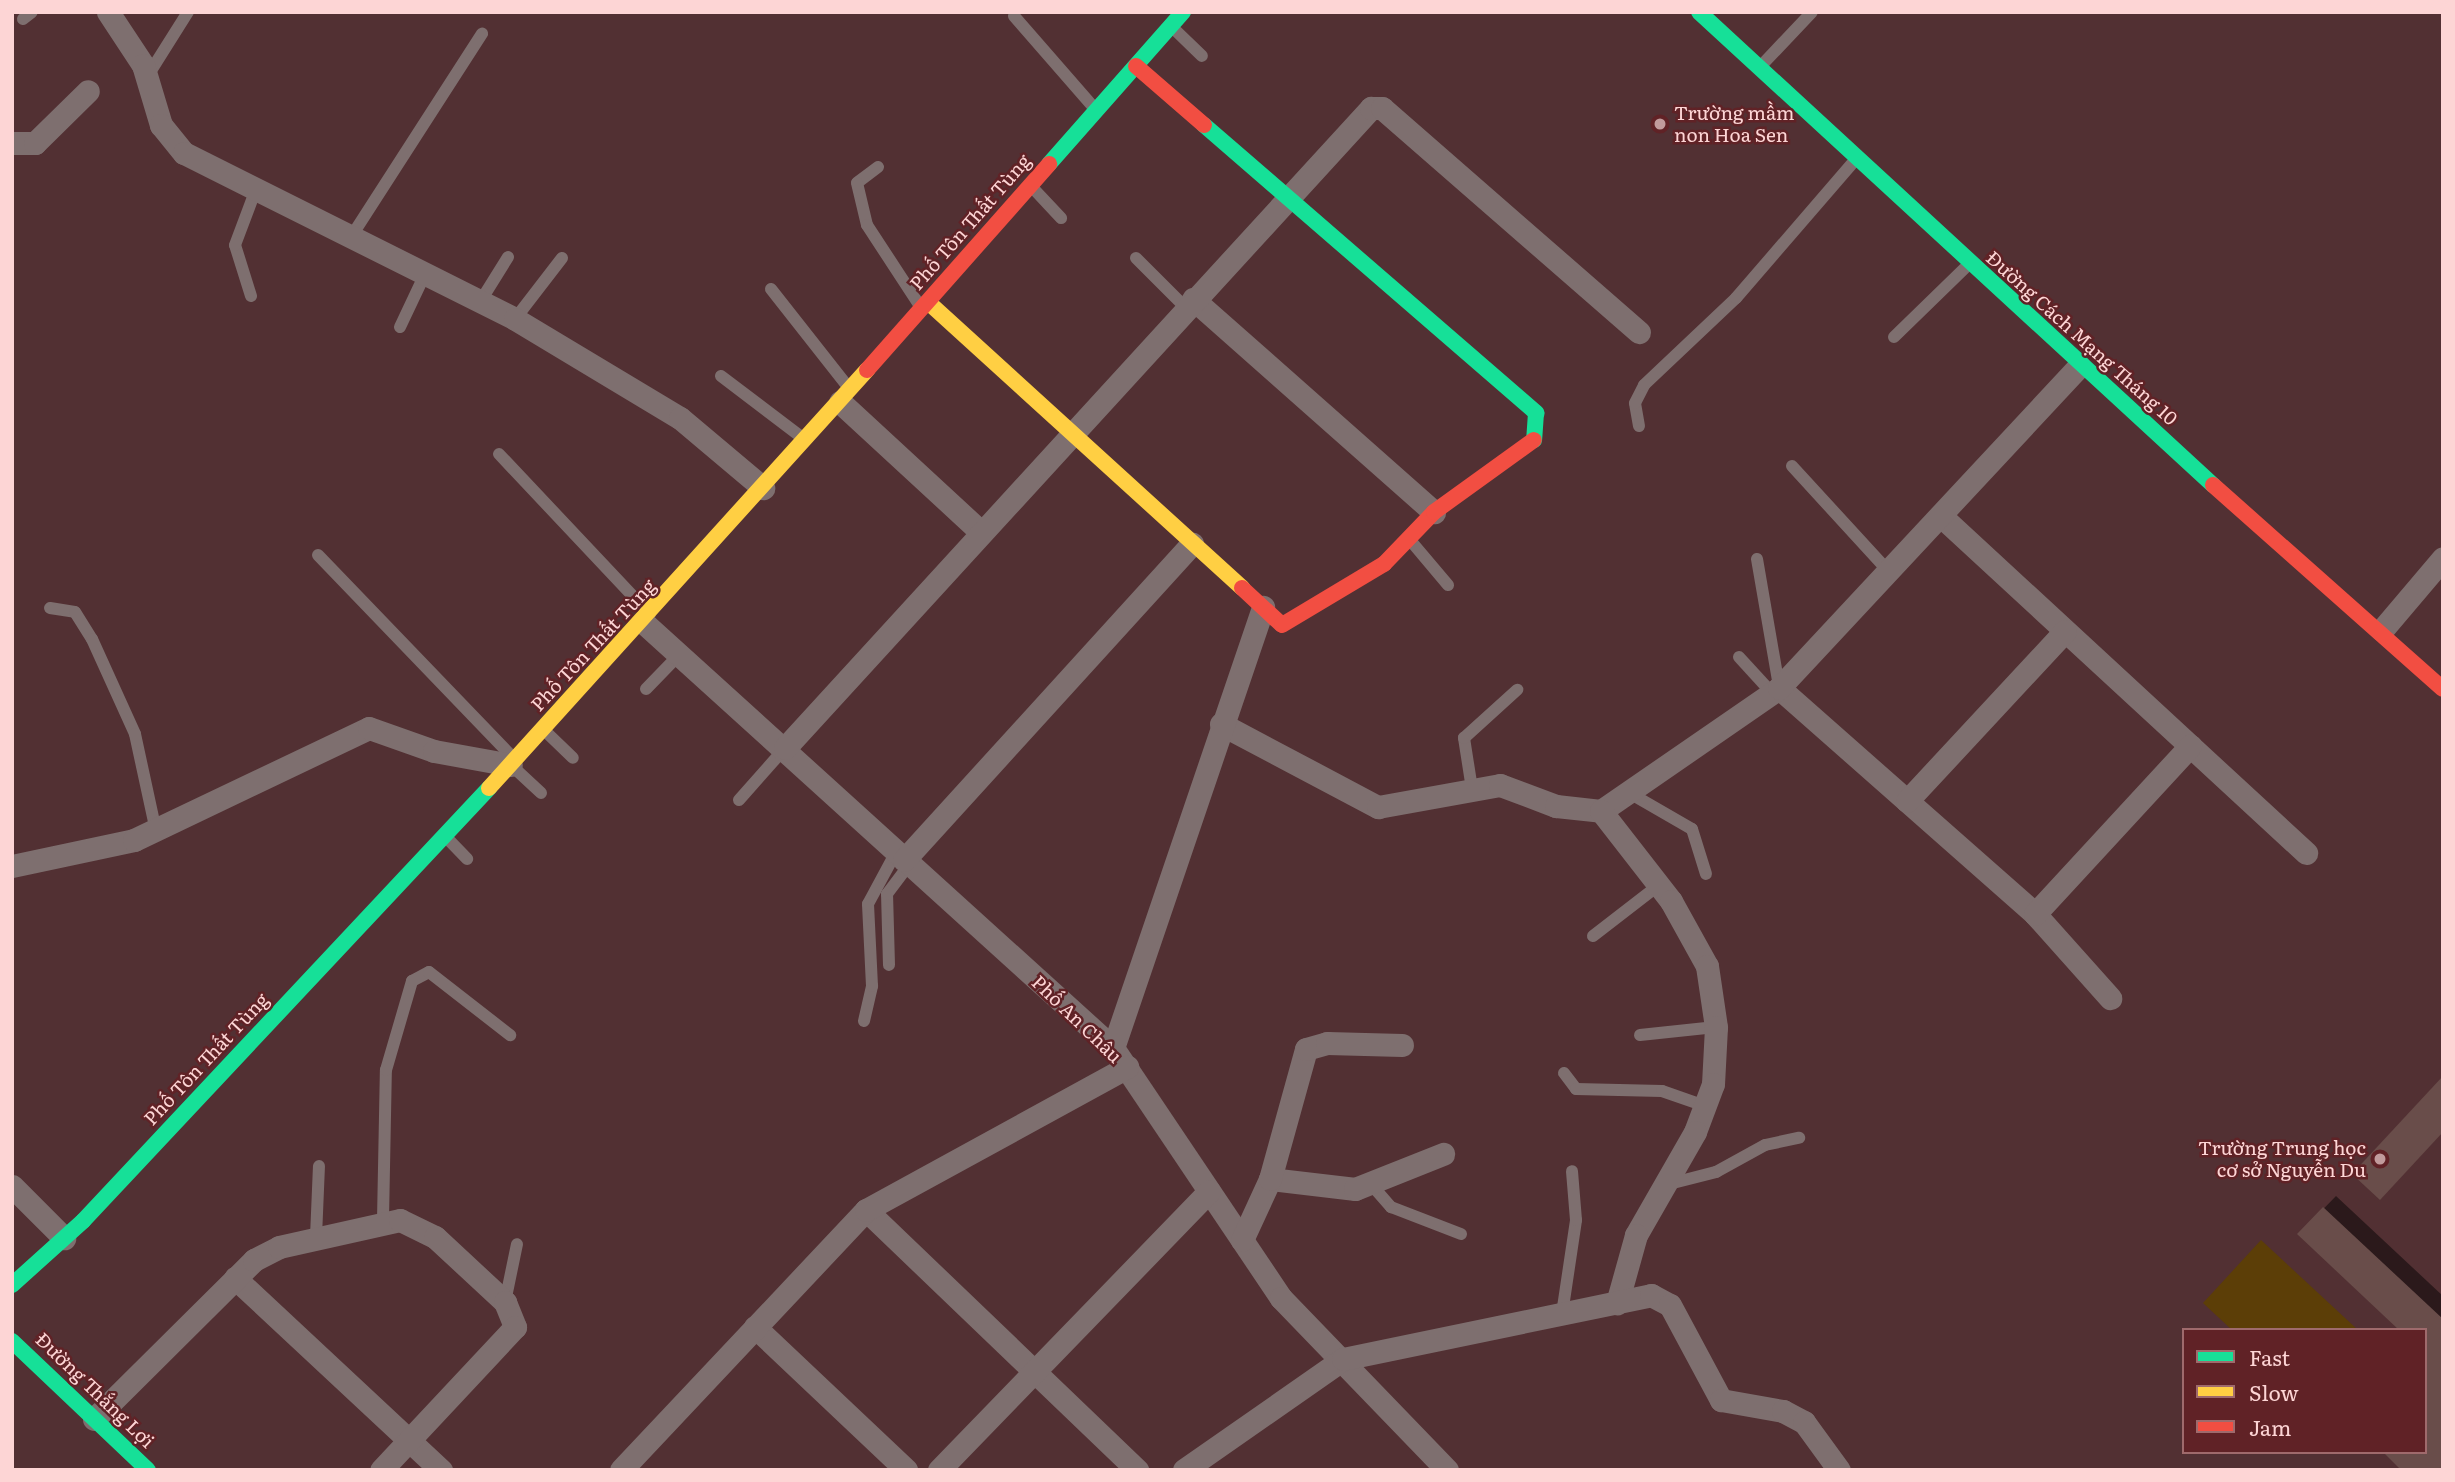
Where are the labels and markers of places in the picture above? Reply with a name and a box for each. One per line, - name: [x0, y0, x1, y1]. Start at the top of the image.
- place label: Trường mầm non Hoa Sen: [1674, 102, 1794, 146]
- marker: Trường mầm non Hoa Sen: [1652, 116, 1668, 132]
- place label: Trường Trung học cơ sở Nguyễn Du: [2198, 1137, 2366, 1181]
- marker: Trường Trung học cơ sở Nguyễn Du: [2372, 1151, 2388, 1167]

